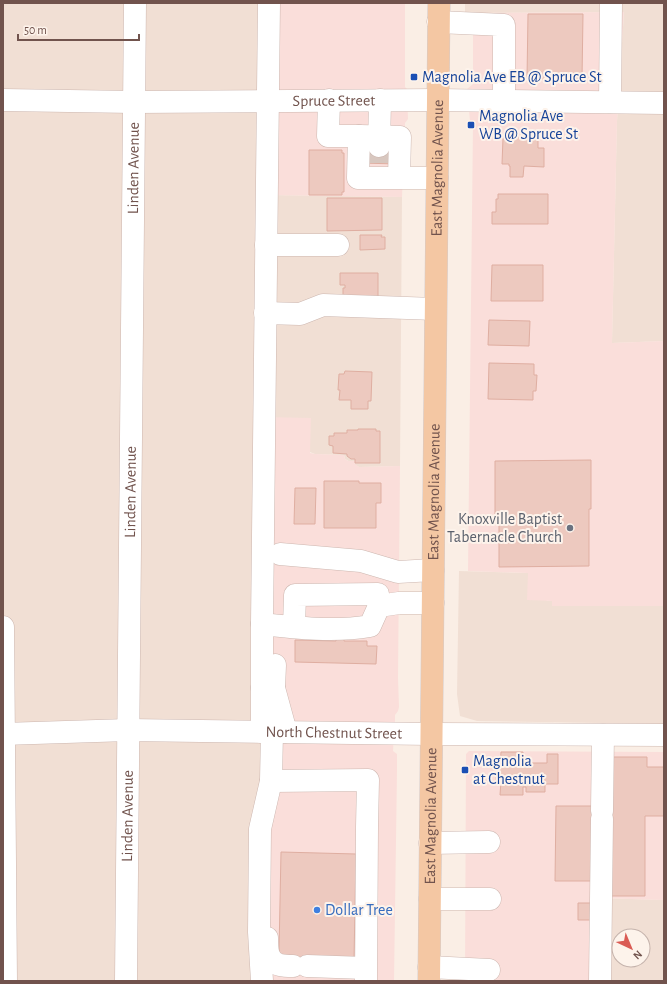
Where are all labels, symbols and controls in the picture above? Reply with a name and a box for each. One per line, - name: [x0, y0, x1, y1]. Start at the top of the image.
- scale bar: [18, 16, 139, 42]
- text: 50 m: [24, 24, 47, 36]
- place label: Magnolia Ave EB @ Spruce St: [422, 69, 602, 85]
- marker: Magnolia Ave EB @ Spruce St: [409, 72, 419, 82]
- street label: Spruce Street: [293, 92, 375, 109]
- street label: East Magnolia Avenue: [429, 100, 446, 237]
- place label: Magnolia Ave WB @ Spruce St: [479, 108, 578, 142]
- marker: Magnolia Ave WB @ Spruce St: [466, 120, 476, 130]
- street label: Linden Avenue: [125, 122, 142, 214]
- street label: East Magnolia Avenue: [425, 424, 443, 561]
- street label: Linden Avenue: [122, 446, 139, 538]
- place label: Knoxville Baptist Tabernacle Church: [447, 511, 562, 545]
- marker: Knoxville Baptist Tabernacle Church: [565, 523, 575, 533]
- street label: North Chestnut Street: [266, 724, 402, 742]
- street label: East Magnolia Avenue: [422, 748, 439, 885]
- place label: Magnolia at Chestnut: [473, 753, 545, 787]
- marker: Magnolia at Chestnut: [460, 765, 470, 775]
- street label: Linden Avenue: [119, 770, 136, 862]
- place label: Dollar Tree: [325, 902, 393, 918]
- marker: Dollar Tree: [312, 905, 322, 915]
- north arrow: [611, 928, 651, 968]
- text: N: [631, 948, 644, 961]

